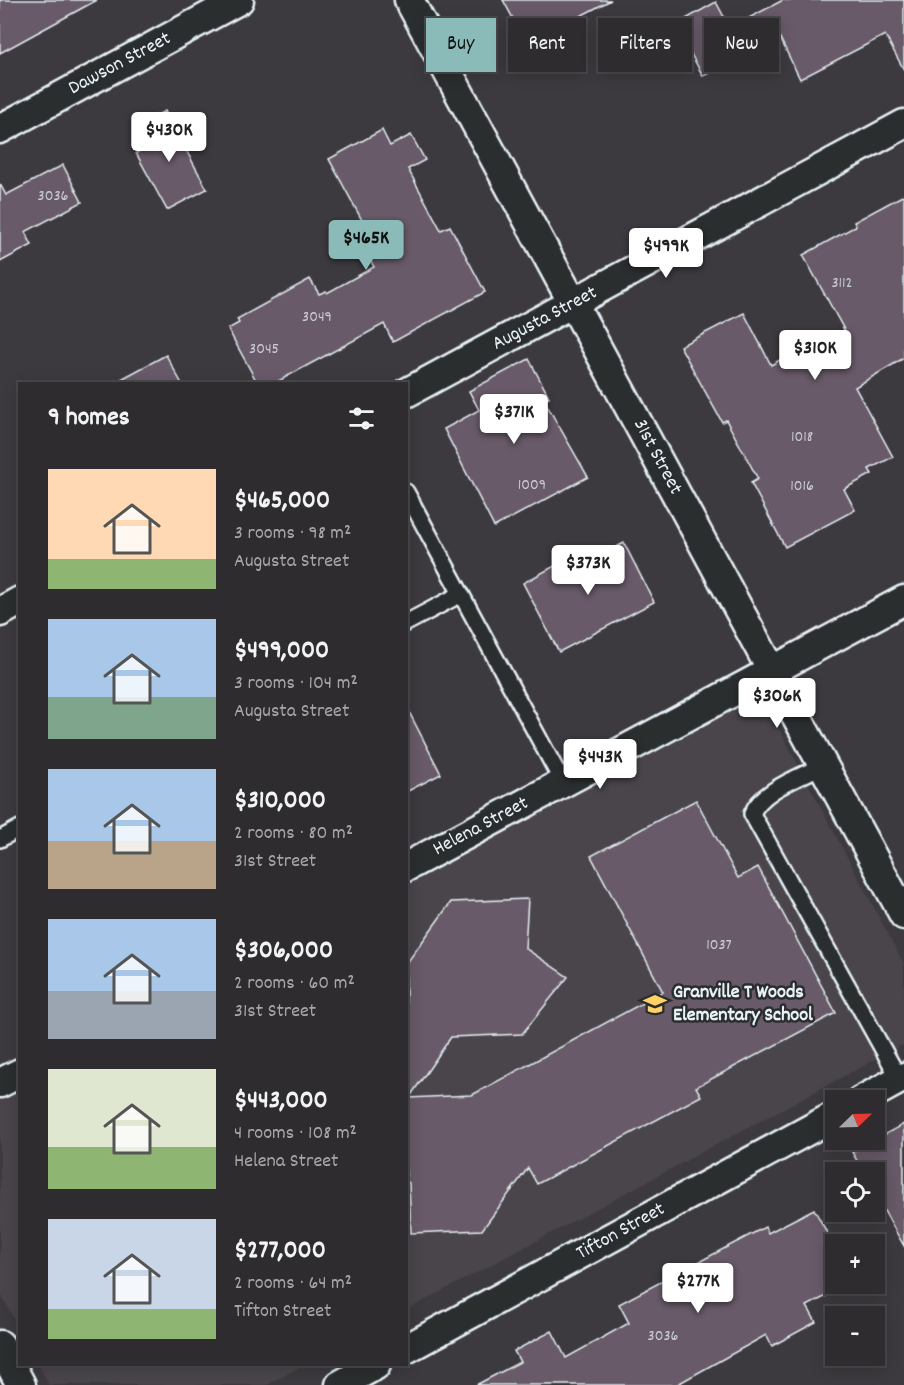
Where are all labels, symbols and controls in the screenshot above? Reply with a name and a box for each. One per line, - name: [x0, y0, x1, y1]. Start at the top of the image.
- chip: Buy: [426, 18, 496, 72]
- chip: Rent: [508, 18, 586, 72]
- chip: Filters: [598, 18, 692, 72]
- chip: New: [704, 18, 779, 72]
- street label: Dawson Street: [64, 25, 176, 103]
- pin: $430K: [127, 112, 211, 163]
- text: $430K: [145, 117, 193, 145]
- house number: 3036: [38, 185, 69, 208]
- pin: $465K: [324, 220, 408, 271]
- text: $465K: [343, 225, 389, 253]
- pin: $499K: [624, 228, 708, 279]
- text: $499K: [643, 233, 689, 261]
- house number: 3112: [831, 272, 853, 295]
- street label: Augusta Street: [488, 280, 602, 358]
- house number: 3049: [302, 306, 332, 329]
- pin: $310K: [773, 330, 857, 381]
- text: $310K: [793, 335, 837, 363]
- house number: 3045: [249, 338, 279, 361]
- pin: $371K: [472, 394, 556, 445]
- text: $371K: [494, 399, 534, 427]
- text: 9 homes: [48, 400, 130, 437]
- icon: filters: [345, 402, 378, 435]
- street label: 31st Street: [625, 414, 689, 500]
- house number: 1018: [791, 426, 813, 449]
- house number: 1009: [518, 474, 546, 497]
- house number: 1016: [790, 475, 814, 498]
- text: $465,000: [234, 483, 330, 520]
- icon: home: [96, 493, 168, 565]
- text: 3 rooms · 98 m²: [234, 520, 351, 548]
- pin: $373K: [546, 545, 630, 596]
- text: Augusta Street: [234, 548, 349, 576]
- text: $373K: [566, 550, 610, 578]
- text: $499,000: [234, 633, 329, 670]
- icon: home: [96, 643, 168, 715]
- text: 3 rooms · 104 m²: [234, 670, 358, 698]
- pin: $306K: [735, 678, 819, 729]
- text: $306K: [753, 683, 801, 711]
- text: Augusta Street: [234, 698, 349, 726]
- pin: $443K: [558, 739, 642, 790]
- text: $443K: [578, 744, 622, 772]
- text: $310,000: [234, 783, 326, 820]
- street label: Helena Street: [428, 790, 534, 864]
- icon: home: [96, 793, 168, 865]
- text: 2 rooms · 80 m²: [234, 820, 353, 848]
- text: 31st Street: [234, 848, 316, 876]
- text: $306,000: [234, 933, 333, 970]
- house number: 1037: [706, 934, 732, 957]
- icon: home: [96, 943, 168, 1015]
- text: 2 rooms · 60 m²: [234, 970, 355, 998]
- place label: Granville T Woods Elementary School: [673, 979, 813, 1030]
- school or university icon: Granville T Woods Elementary School: [642, 991, 668, 1017]
- text: 31st Street: [234, 998, 316, 1026]
- text: $443,000: [234, 1083, 328, 1120]
- north arrow: [825, 1090, 885, 1150]
- map controls: [825, 1090, 885, 1366]
- icon: home: [96, 1093, 168, 1165]
- text: 4 rooms · 108 m²: [234, 1120, 357, 1148]
- text: Helena Street: [234, 1148, 338, 1176]
- button: locate: [825, 1162, 885, 1222]
- street label: Tifton Street: [572, 1196, 670, 1268]
- text: $277,000: [234, 1233, 326, 1270]
- button: +: [825, 1234, 885, 1294]
- icon: home: [96, 1243, 168, 1315]
- pin: $277K: [656, 1263, 740, 1314]
- text: $277K: [676, 1268, 720, 1296]
- text: 2 rooms · 64 m²: [234, 1270, 352, 1298]
- text: Tifton Street: [234, 1298, 331, 1326]
- button: −: [825, 1306, 885, 1366]
- house number: 3036: [648, 1325, 679, 1348]

